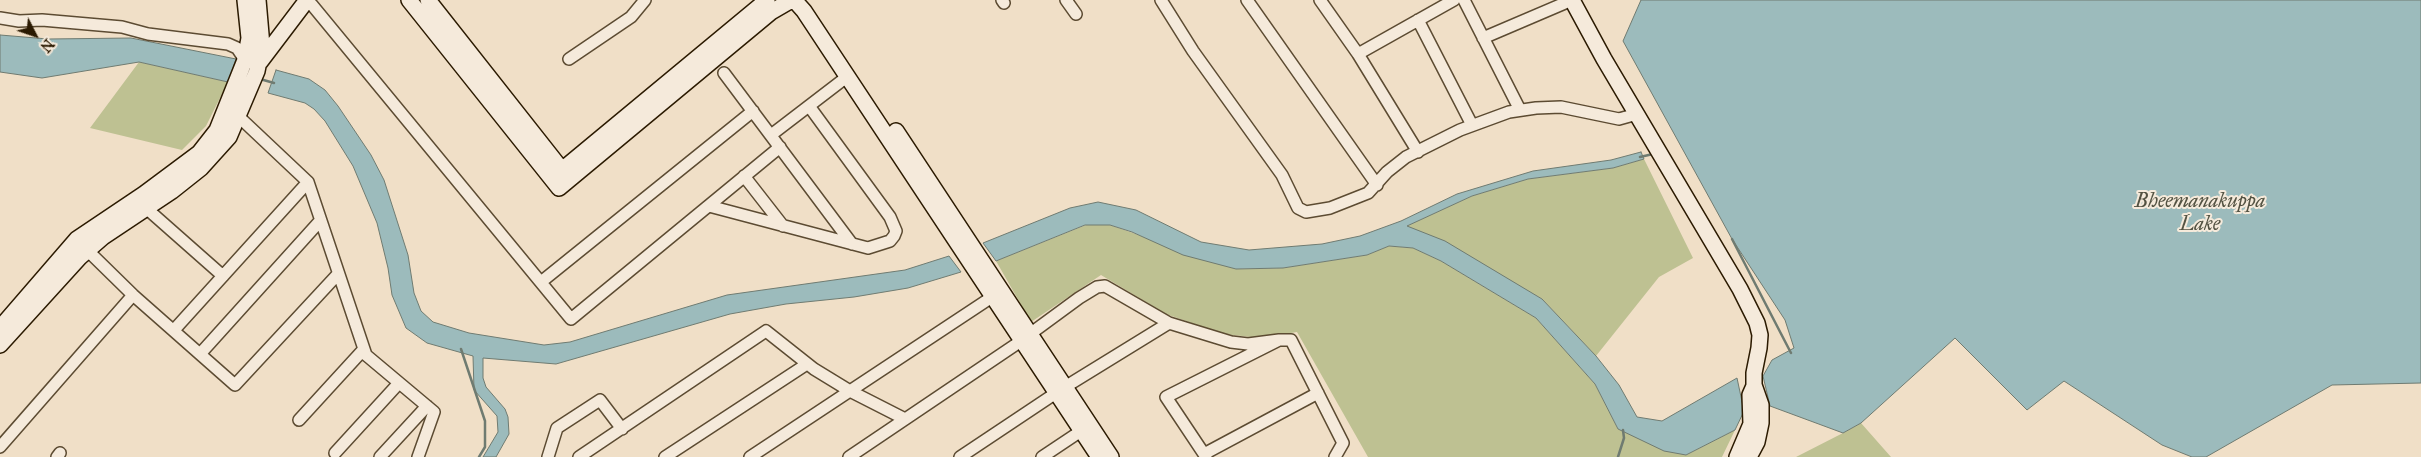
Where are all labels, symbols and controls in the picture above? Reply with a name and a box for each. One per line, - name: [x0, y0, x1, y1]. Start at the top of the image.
- north arrow: [10, 10, 60, 60]
- text: N: [36, 35, 57, 55]
- water label: Bheemanakuppa Lake: [2135, 190, 2265, 237]

